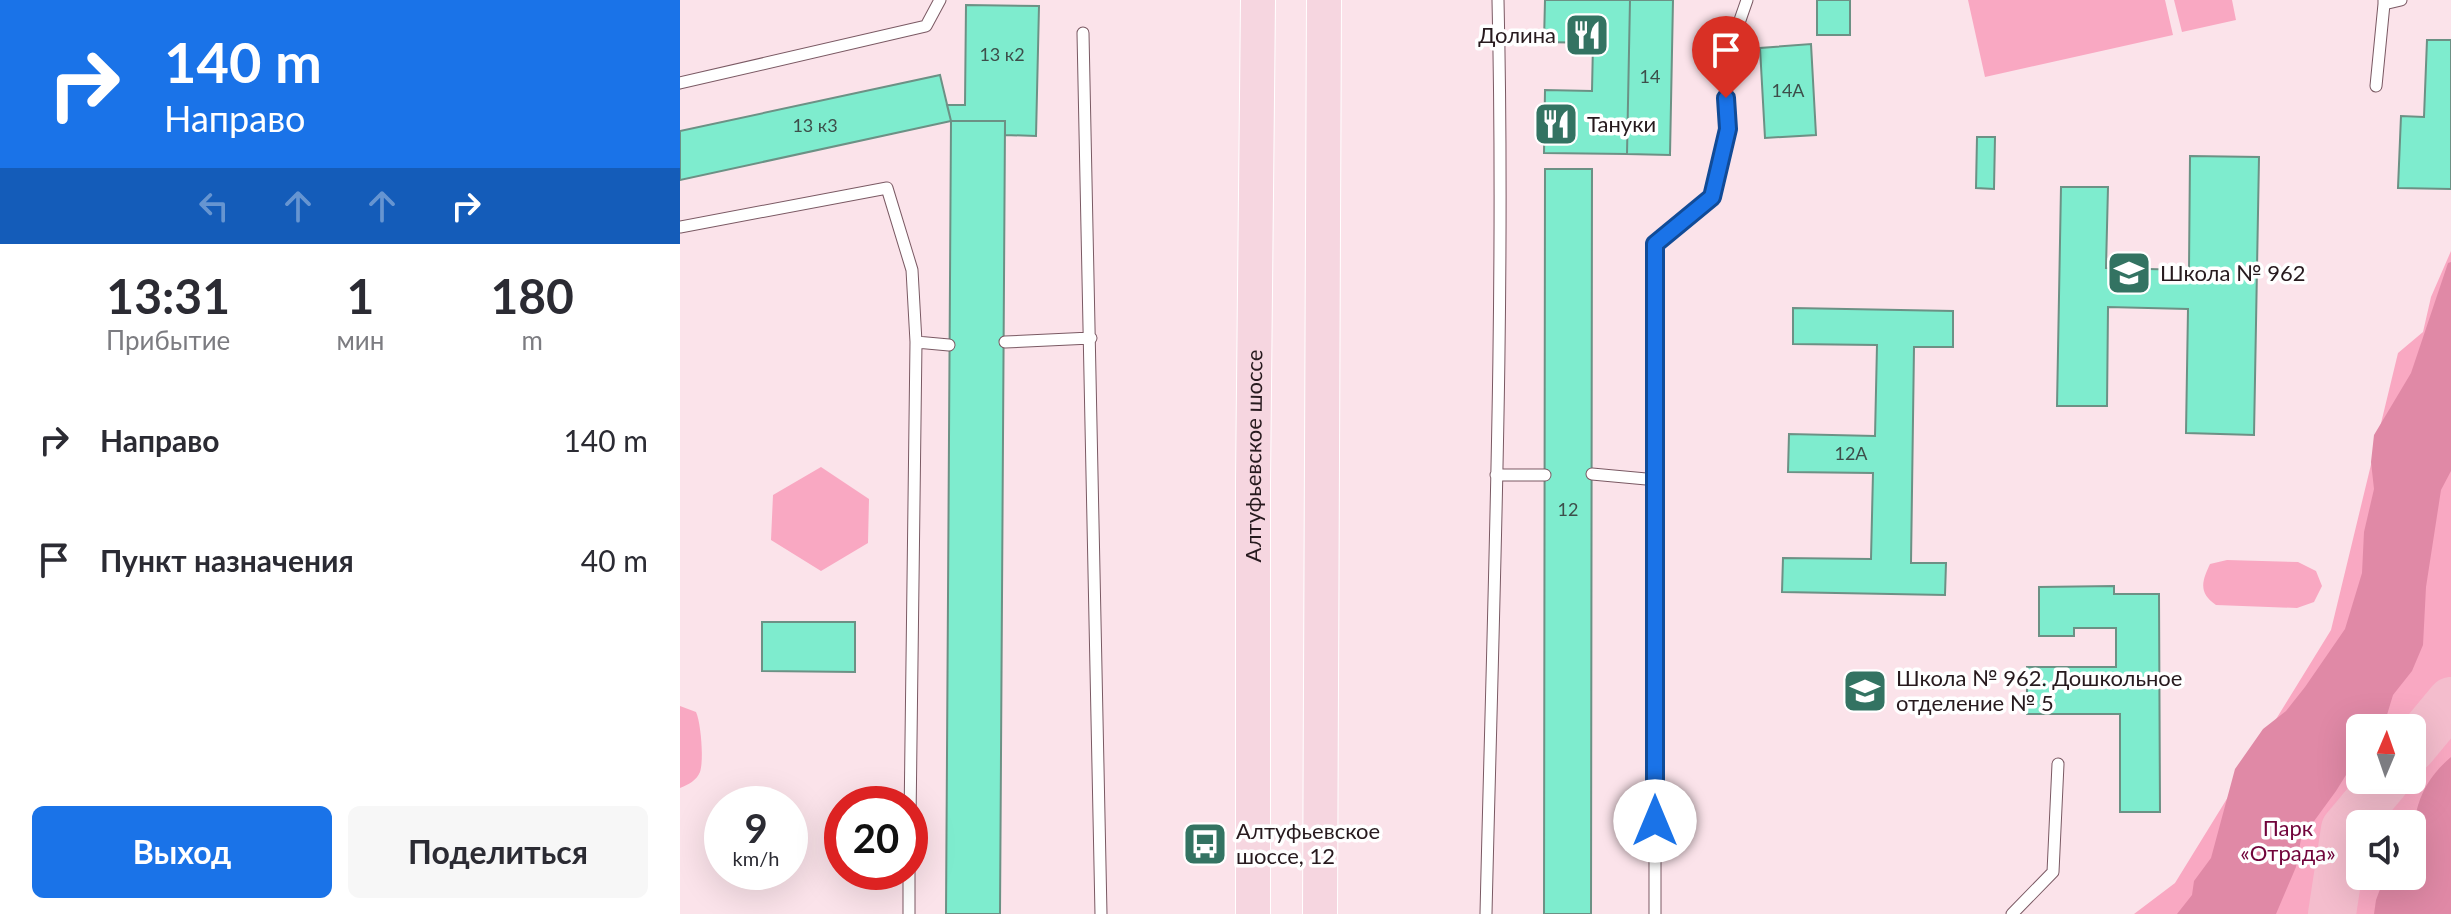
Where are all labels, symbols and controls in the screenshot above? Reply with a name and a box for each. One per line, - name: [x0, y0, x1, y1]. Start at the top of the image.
- restaurant icon: Долина: [1563, 11, 1611, 59]
- pin: [1692, 16, 1760, 98]
- place label: Долина: [1478, 21, 1556, 48]
- text: 140 m: [164, 28, 322, 95]
- icon: arrive: [1704, 28, 1748, 72]
- icon: right: [32, 32, 136, 136]
- house number: 13 к2: [979, 43, 1025, 65]
- house number: 14: [1640, 65, 1660, 87]
- house number: 14А: [1771, 79, 1805, 101]
- text: Направо: [164, 96, 305, 140]
- restaurant icon: Тануки: [1532, 100, 1580, 148]
- place label: Тануки: [1587, 110, 1656, 137]
- house number: 13 к3: [792, 114, 838, 136]
- icon: left: [192, 184, 236, 228]
- icon: ahead: [276, 184, 320, 228]
- icon: ahead: [360, 184, 404, 228]
- icon: right: [444, 184, 488, 228]
- school or university icon: Школа № 962: [2105, 249, 2153, 297]
- place label: Школа № 962: [2160, 259, 2305, 286]
- text: 13:31: [106, 267, 230, 324]
- text: 1: [346, 267, 374, 324]
- text: 180: [490, 267, 574, 324]
- text: Прибытие: [106, 324, 230, 356]
- text: мин: [336, 324, 384, 356]
- text: m: [521, 324, 543, 356]
- street label: Алтуфьевское шоссе: [1239, 349, 1267, 562]
- icon: right: [32, 418, 76, 462]
- text: Направо: [100, 422, 220, 458]
- text: 140 m: [563, 422, 648, 458]
- house number: 12А: [1834, 442, 1868, 464]
- house number: 12: [1558, 498, 1578, 520]
- icon: arrive: [32, 538, 76, 582]
- text: Пункт назначения: [100, 542, 354, 578]
- text: 40 m: [581, 542, 648, 578]
- place label: Школа № 962. Дошкольное отделение № 5: [1896, 664, 2182, 716]
- school or university icon: Школа № 962. Дошкольное отделение № 5: [1841, 667, 1889, 715]
- north arrow: [2346, 714, 2426, 794]
- map controls: [2346, 714, 2426, 890]
- position arrow: [1613, 779, 1697, 863]
- speed limit sign: 20: [824, 786, 928, 890]
- text: 9: [744, 804, 768, 852]
- button: Выход: [32, 806, 332, 898]
- button: Поделиться: [348, 806, 648, 898]
- button: sound: [2346, 810, 2426, 890]
- park label: Парк «Отрада»: [2240, 814, 2336, 866]
- place label: Алтуфьевское шоссе, 12: [1236, 817, 1380, 869]
- bus stop icon: Алтуфьевское шоссе, 12: [1181, 820, 1229, 868]
- text: km/h: [733, 846, 779, 870]

